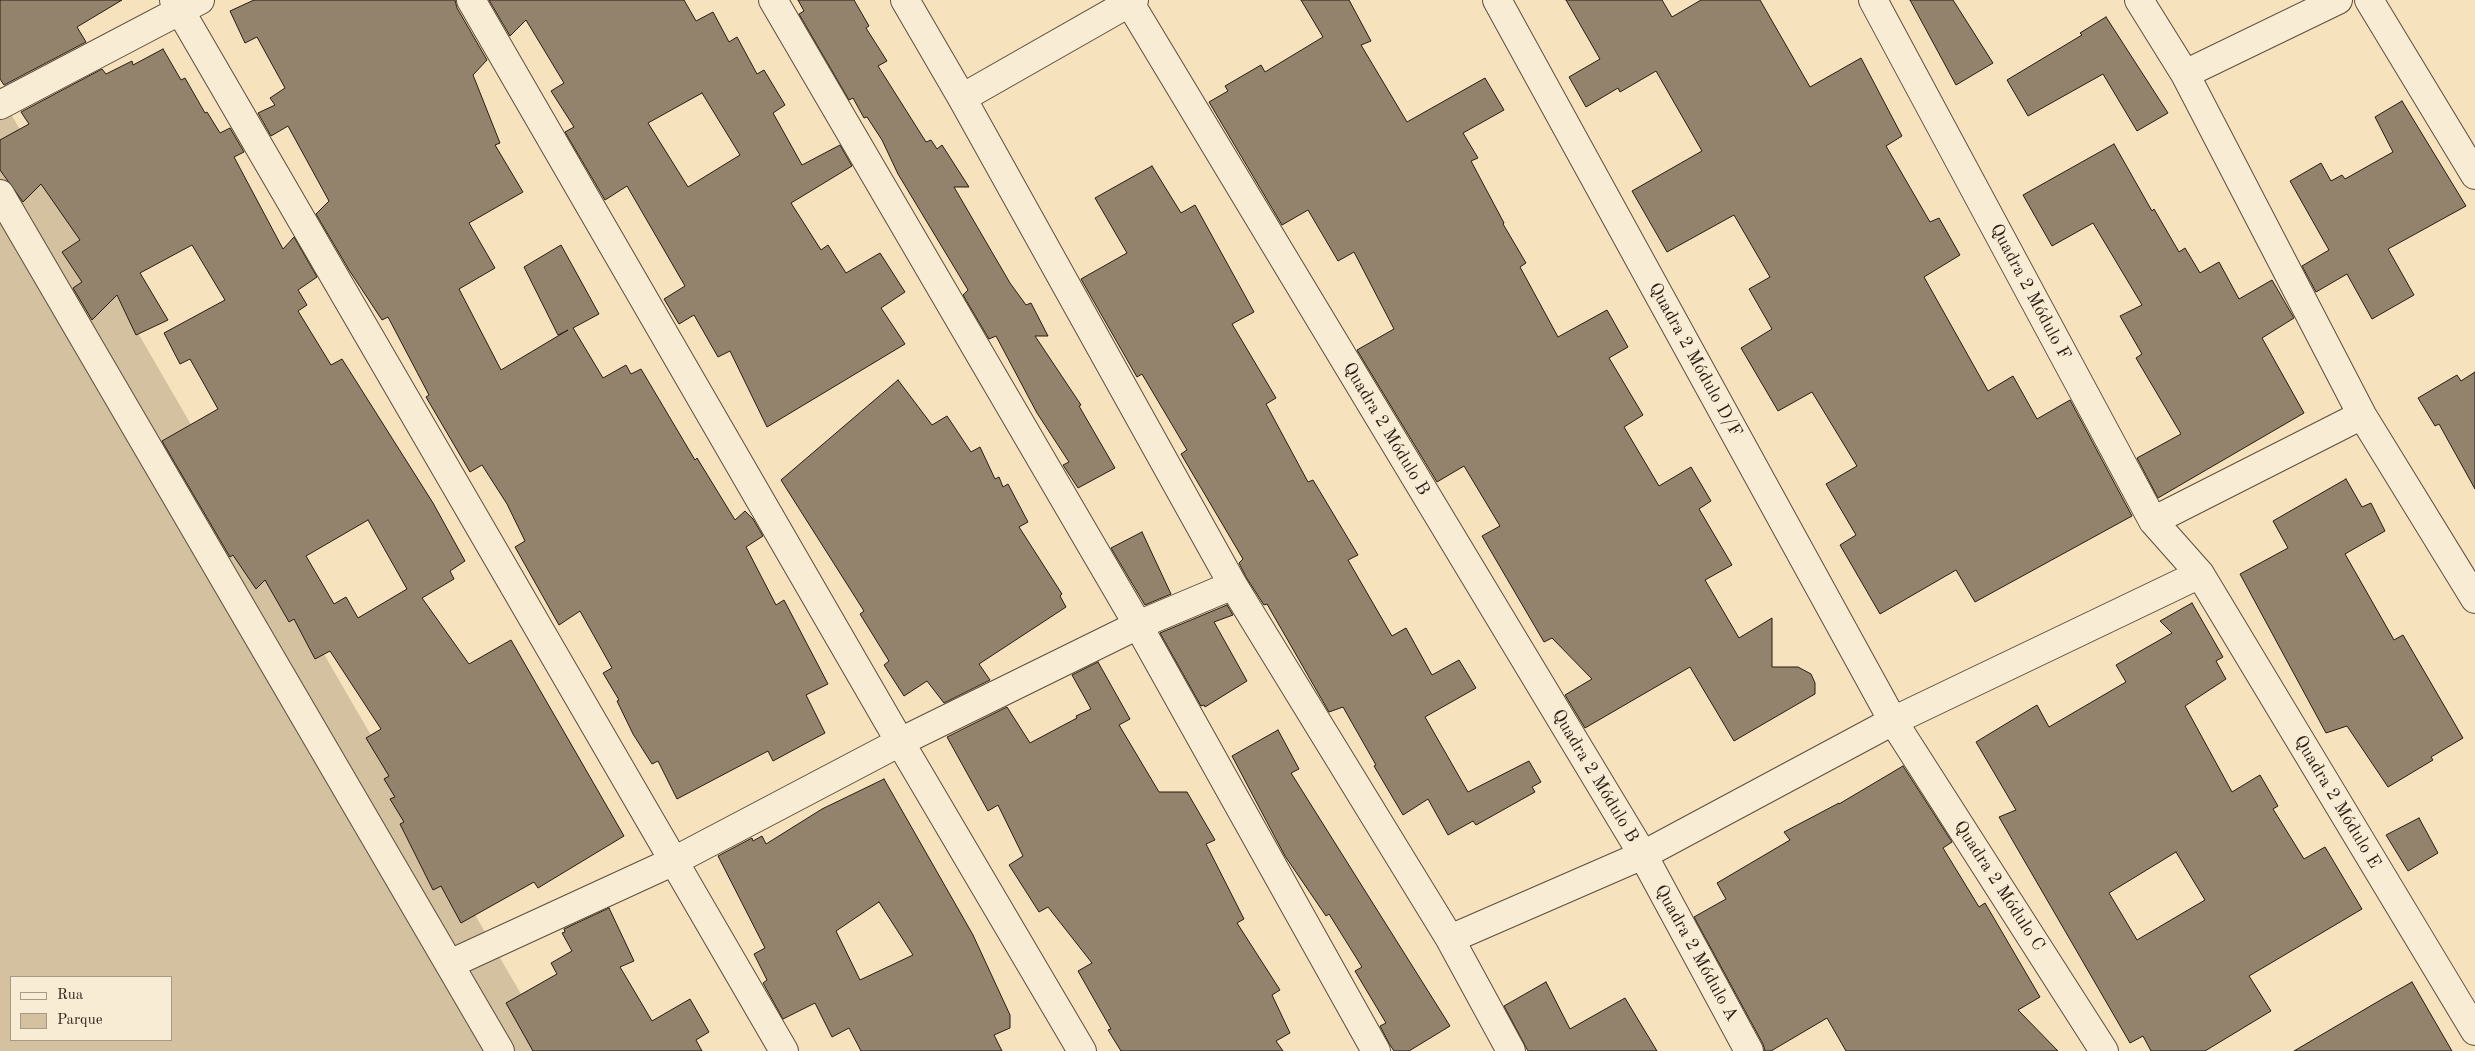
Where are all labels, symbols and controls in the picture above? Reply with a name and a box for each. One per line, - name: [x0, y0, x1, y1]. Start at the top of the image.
- street label: Quadra 2 Módulo F: [1985, 220, 2075, 364]
- street label: Quadra 2 Módulo D/F: [1644, 279, 1746, 441]
- street label: Quadra 2 Módulo B: [1338, 358, 1434, 500]
- street label: Quadra 2 Módulo B: [1547, 705, 1643, 847]
- street label: Quadra 2 Módulo E: [2289, 731, 2385, 873]
- street label: Quadra 2 Módulo C: [1949, 817, 2049, 955]
- street label: Quadra 2 Módulo A: [1649, 881, 1743, 1025]
- legend: [10, 976, 172, 1041]
- text: Rua: [57, 988, 83, 1003]
- text: Parque: [57, 1013, 103, 1028]

